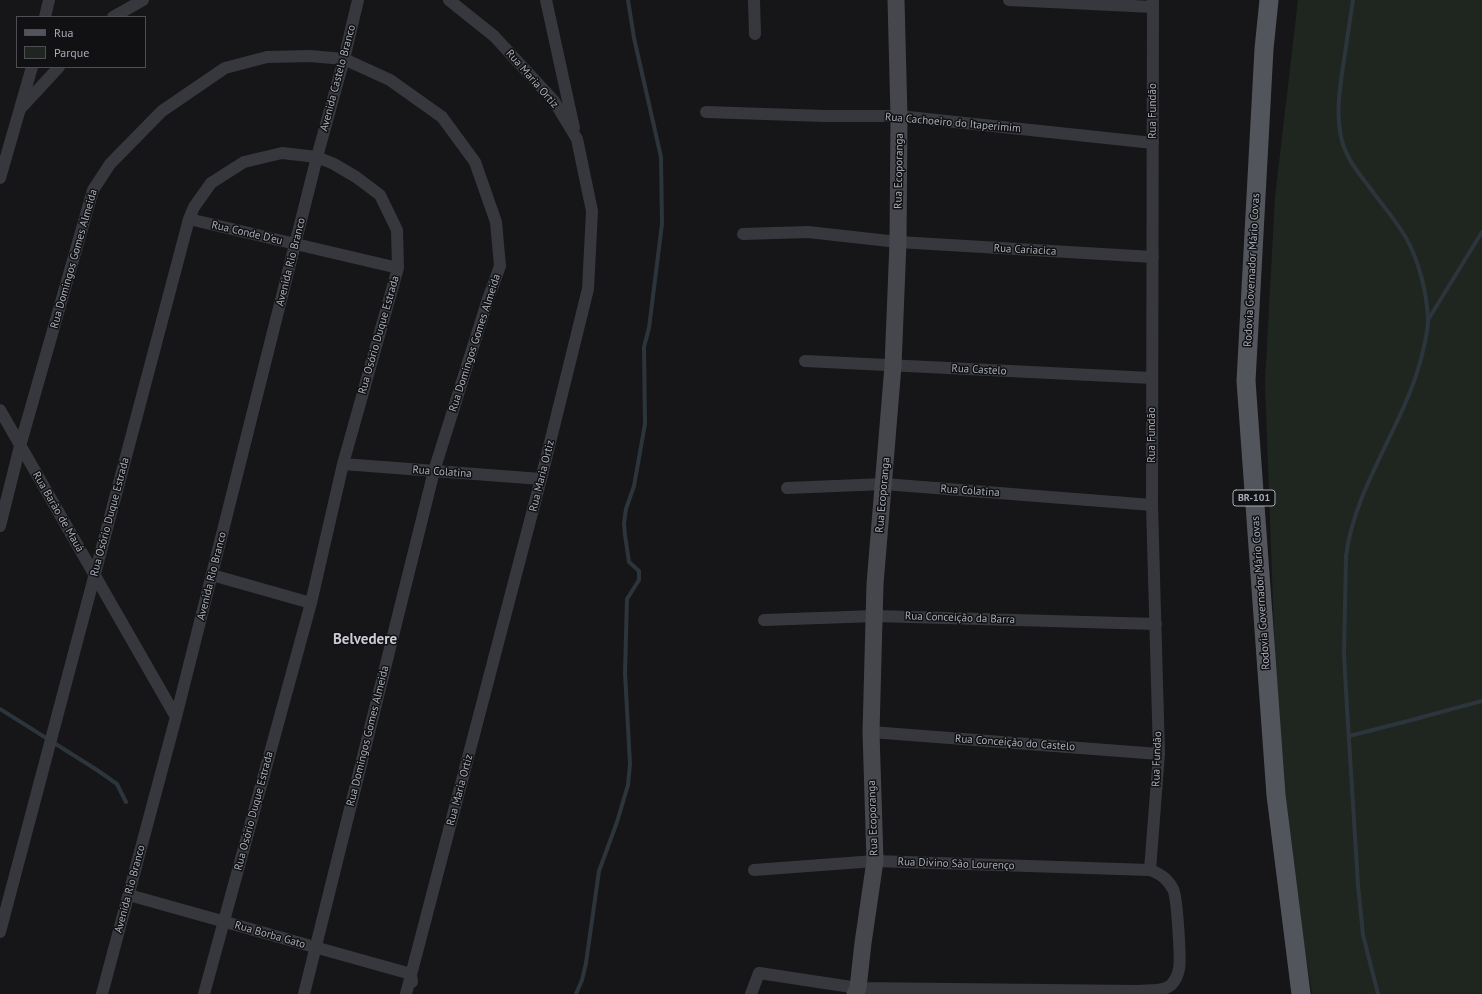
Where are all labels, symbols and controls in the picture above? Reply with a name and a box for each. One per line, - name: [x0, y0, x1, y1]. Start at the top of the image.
- legend: [16, 16, 146, 68]
- street label: Avenida Castelo Branco: [317, 23, 359, 133]
- text: Rua: [54, 25, 73, 40]
- text: Parque: [54, 45, 89, 60]
- street label: Rua Maria Ortiz: [503, 47, 561, 111]
- street label: Rua Fundão: [1146, 83, 1160, 139]
- street label: Rua Cachoeiro do Itaperimim: [884, 110, 1022, 136]
- street label: Rua Ecoporanga: [892, 133, 906, 209]
- street label: Rua Domingos Gomes Almeida: [48, 188, 100, 330]
- street label: Rodovia Governador Mário Covas: [1241, 193, 1263, 347]
- street label: Avenida Rio Branco: [274, 216, 308, 308]
- street label: Rua Conde D'eu: [210, 218, 284, 248]
- street label: Rua Cariacica: [993, 242, 1057, 258]
- street label: Rua Domingos Gomes Almeida: [446, 272, 504, 414]
- street label: Rua Osório Duque Estrada: [356, 274, 402, 396]
- street label: Rua Castelo: [951, 362, 1007, 378]
- street label: Rua Fundão: [1145, 407, 1159, 463]
- street label: Rua Maria Ortiz: [527, 439, 557, 513]
- street label: Rua Osório Duque Estrada: [88, 456, 132, 578]
- street label: Rua Ecoporanga: [873, 457, 893, 533]
- street label: Rua Colatina: [412, 463, 472, 481]
- street label: Rua Barão de Mauá: [30, 469, 86, 555]
- street label: Rua Colatina: [940, 482, 1000, 500]
- road number: BR-101: [1233, 490, 1275, 506]
- street label: Rodovia Governador Mário Covas: [1249, 516, 1273, 670]
- street label: Avenida Rio Branco: [195, 530, 229, 622]
- street label: Rua Conceição da Barra: [905, 609, 1015, 627]
- district label: Belvedere: [333, 631, 397, 649]
- street label: Rua Domingos Gomes Almeida: [344, 664, 392, 808]
- street label: Rua Fundão: [1149, 731, 1165, 787]
- street label: Rua Conceição do Castelo: [955, 732, 1075, 754]
- street label: Rua Osório Duque Estrada: [232, 750, 276, 872]
- street label: Rua Maria Ortiz: [444, 753, 476, 827]
- street label: Rua Ecoporanga: [865, 780, 881, 856]
- street label: Avenida Rio Branco: [112, 844, 148, 934]
- street label: Rua Divino São Lourenço: [897, 855, 1015, 873]
- street label: Rua Borba Gato: [233, 919, 307, 951]

